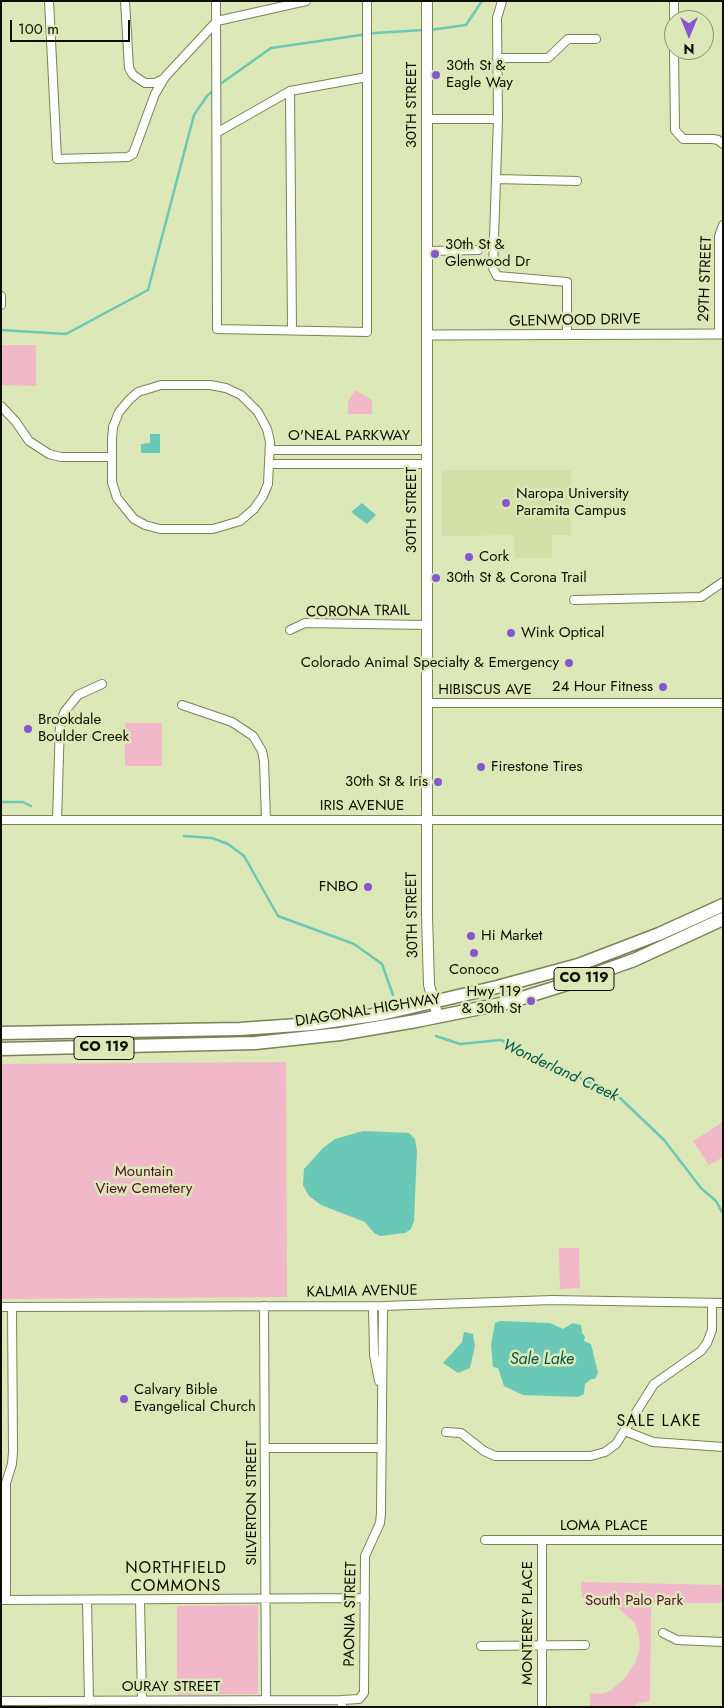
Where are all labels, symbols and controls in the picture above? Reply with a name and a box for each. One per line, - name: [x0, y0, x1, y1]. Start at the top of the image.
- scale bar: [12, 10, 132, 42]
- north arrow: [664, 10, 714, 60]
- text: 100 m: [18, 18, 59, 40]
- text: N: [683, 39, 695, 59]
- place label: 30th St & Eagle Way: [446, 57, 513, 92]
- street label: 30TH STREET: [403, 62, 421, 148]
- marker: 30th St & Eagle Way: [430, 69, 442, 81]
- place label: 30th St & Glenwood Dr: [445, 236, 530, 271]
- street label: 29TH STREET: [696, 236, 716, 322]
- marker: 30th St & Glenwood Dr: [429, 248, 441, 260]
- street label: GLENWOOD DRIVE: [509, 311, 641, 331]
- street label: O'NEAL PARKWAY: [288, 427, 410, 445]
- street label: 30TH STREET: [403, 467, 421, 553]
- place label: Naropa University Paramita Campus: [516, 485, 629, 520]
- marker: Naropa University Paramita Campus: [500, 497, 512, 509]
- place label: Cork: [479, 548, 509, 566]
- marker: Cork: [463, 551, 475, 563]
- place label: 30th St & Corona Trail: [446, 569, 587, 587]
- marker: 30th St & Corona Trail: [430, 572, 442, 584]
- street label: CORONA TRAIL: [306, 602, 410, 622]
- place label: Wink Optical: [521, 624, 604, 642]
- marker: Wink Optical: [505, 627, 517, 639]
- place label: Colorado Animal Specialty & Emergency: [301, 654, 559, 672]
- marker: Colorado Animal Specialty & Emergency: [563, 657, 575, 669]
- place label: 24 Hour Fitness: [552, 678, 653, 696]
- street label: HIBISCUS AVE: [438, 681, 532, 699]
- marker: 24 Hour Fitness: [657, 681, 669, 693]
- place label: Brookdale Boulder Creek: [38, 711, 129, 746]
- marker: Brookdale Boulder Creek: [22, 723, 34, 735]
- place label: Firestone Tires: [491, 758, 583, 776]
- marker: Firestone Tires: [475, 761, 487, 773]
- place label: 30th St & Iris: [345, 773, 428, 791]
- marker: 30th St & Iris: [432, 776, 444, 788]
- street label: IRIS AVENUE: [320, 797, 404, 815]
- street label: 30TH STREET: [403, 872, 423, 958]
- place label: FNBO: [319, 878, 358, 896]
- marker: FNBO: [362, 881, 374, 893]
- place label: Hi Market: [481, 927, 542, 945]
- marker: Hi Market: [465, 930, 477, 942]
- marker: Conoco: [468, 947, 480, 959]
- place label: Conoco: [449, 961, 499, 979]
- road number: CO 119: [554, 968, 614, 991]
- place label: Hwy 119 & 30th St: [461, 983, 521, 1018]
- street label: DIAGONAL HIGHWAY: [294, 991, 442, 1031]
- marker: Hwy 119 & 30th St: [525, 995, 537, 1007]
- road number: CO 119: [74, 1036, 134, 1060]
- water label: Wonderland Creek: [499, 1036, 621, 1106]
- park label: Mountain View Cemetery: [96, 1163, 192, 1198]
- street label: KALMIA AVENUE: [306, 1282, 418, 1302]
- water label: Sale Lake: [510, 1350, 574, 1370]
- place label: Calvary Bible Evangelical Church: [134, 1381, 256, 1416]
- marker: Calvary Bible Evangelical Church: [118, 1393, 130, 1405]
- district label: SALE LAKE: [615, 1412, 703, 1432]
- street label: SILVERTON STREET: [243, 1441, 261, 1565]
- street label: LOMA PLACE: [560, 1517, 648, 1535]
- district label: NORTHFIELD COMMONS: [124, 1559, 228, 1597]
- street label: PAONIA STREET: [341, 1561, 361, 1667]
- street label: MONTEREY PLACE: [519, 1561, 537, 1685]
- park label: South Palo Park: [585, 1592, 683, 1610]
- street label: OURAY STREET: [122, 1678, 220, 1696]

